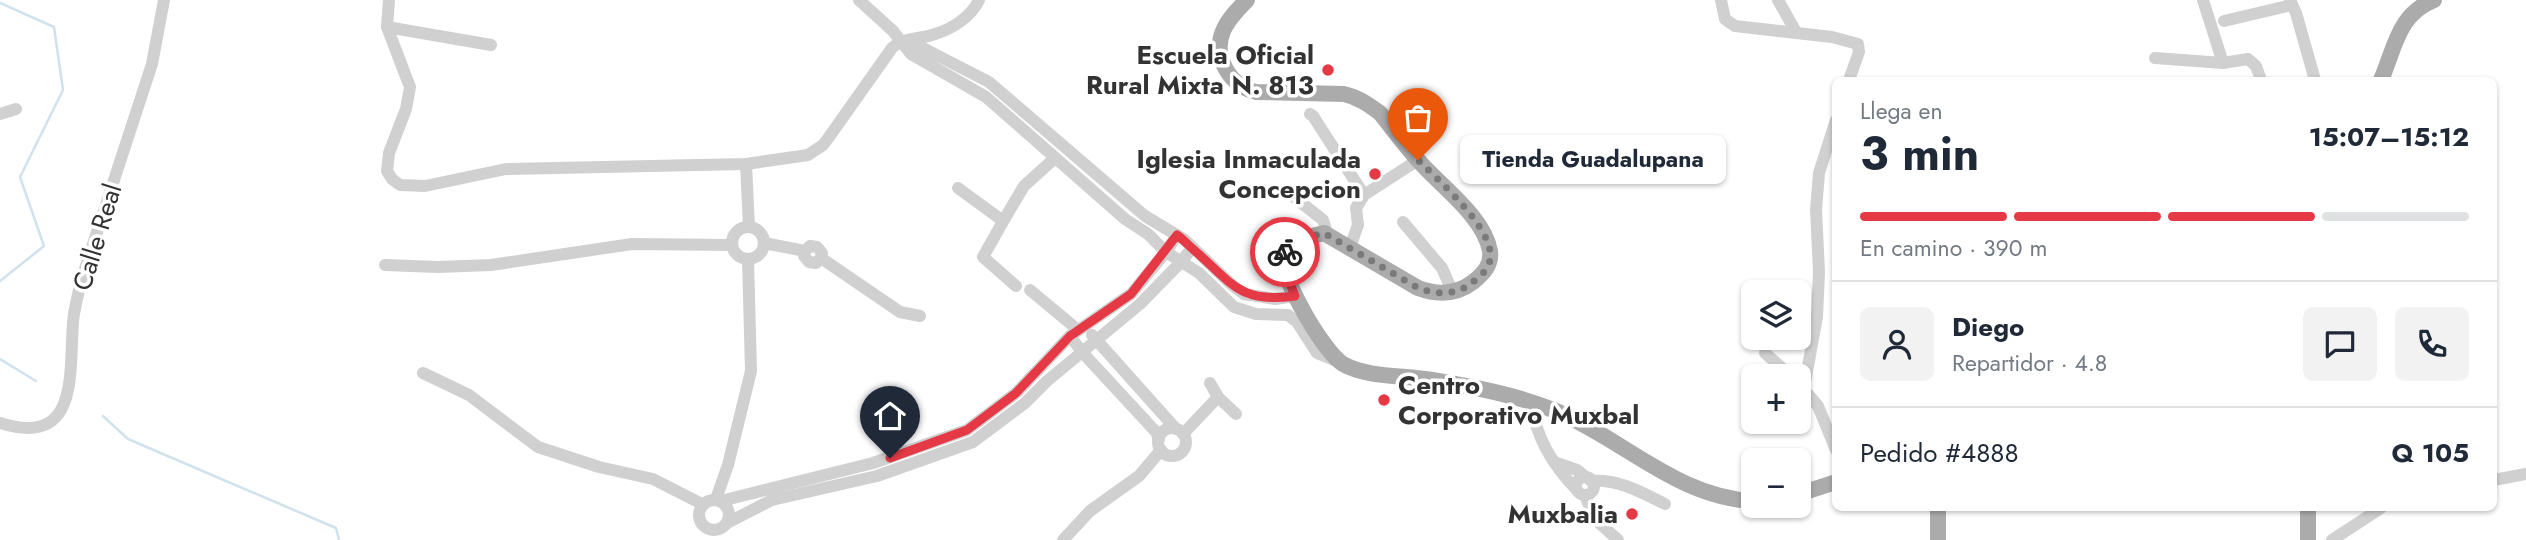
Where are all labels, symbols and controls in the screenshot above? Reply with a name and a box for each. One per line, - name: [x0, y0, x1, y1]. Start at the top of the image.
- place label: Escuela Oficial Rural Mixta N. 813: [1086, 36, 1314, 104]
- marker: Escuela Oficial Rural Mixta N. 813: [1320, 62, 1336, 78]
- pin: [1388, 88, 1448, 160]
- text: Llega en: [1860, 94, 1942, 128]
- icon: bag: [1399, 99, 1437, 137]
- text: 15:07–15:12: [2309, 118, 2469, 156]
- text: 3 min: [1860, 121, 1979, 187]
- callout: Tienda Guadalupana: [1460, 136, 1726, 184]
- place label: Iglesia Inmaculada Concepcion: [1137, 140, 1361, 208]
- text: Tienda Guadalupana: [1482, 142, 1704, 176]
- marker: Iglesia Inmaculada Concepcion: [1367, 166, 1383, 182]
- street label: Calle Real: [63, 179, 131, 295]
- courier: [1250, 217, 1320, 287]
- text: En camino · 390 m: [1860, 231, 2047, 265]
- icon: bike: [1266, 233, 1304, 271]
- map controls: [1741, 280, 1811, 518]
- button: layers: [1741, 280, 1811, 350]
- button: person: [1860, 307, 1934, 381]
- button: chat: [2303, 307, 2377, 381]
- button: phone: [2395, 307, 2469, 381]
- text: Diego: [1952, 308, 2024, 346]
- text: Repartidor · 4.8: [1952, 346, 2107, 380]
- button: +: [1741, 364, 1811, 434]
- place label: Centro Corporativo Muxbal: [1398, 366, 1639, 434]
- pin: [860, 386, 920, 458]
- marker: Centro Corporativo Muxbal: [1376, 392, 1392, 408]
- icon: home: [871, 397, 909, 435]
- text: Pedido #4888: [1860, 434, 2019, 472]
- text: Q 105: [2392, 434, 2469, 472]
- button: −: [1741, 448, 1811, 518]
- place label: Muxbalia: [1508, 495, 1618, 533]
- marker: Muxbalia: [1624, 506, 1640, 522]

